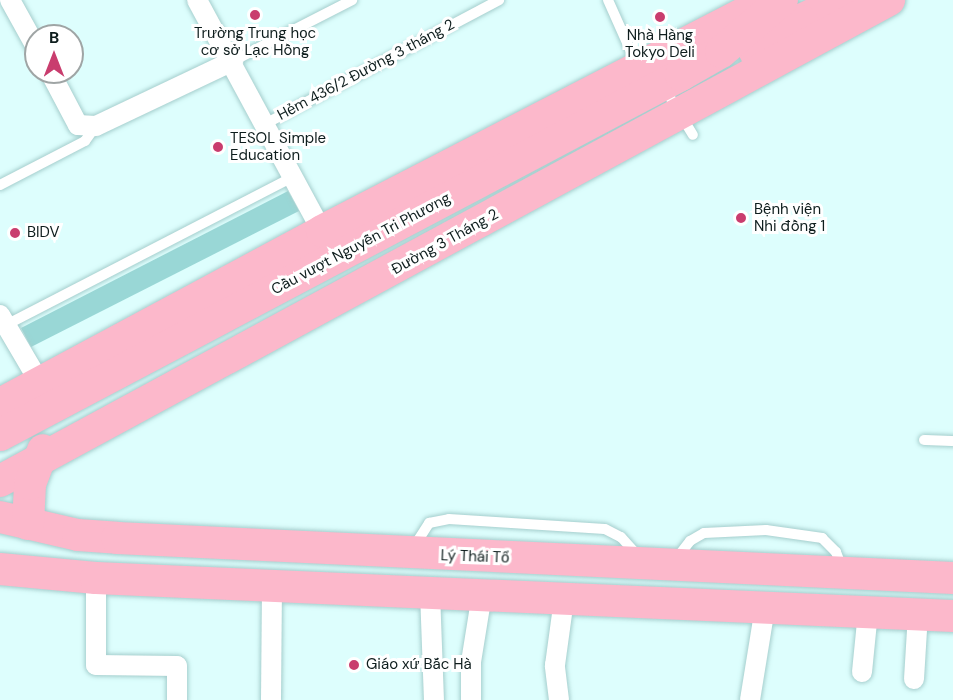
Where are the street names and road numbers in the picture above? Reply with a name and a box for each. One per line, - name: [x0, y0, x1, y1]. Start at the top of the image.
- street label: Hẻm 436/2 Đường 3 tháng 2: [274, 16, 458, 124]
- street label: Cầu vượt Nguyễn Tri Phương: [268, 189, 454, 299]
- street label: Đường 3 Tháng 2: [389, 205, 501, 279]
- street label: Lý Thái Tổ: [440, 547, 510, 567]

